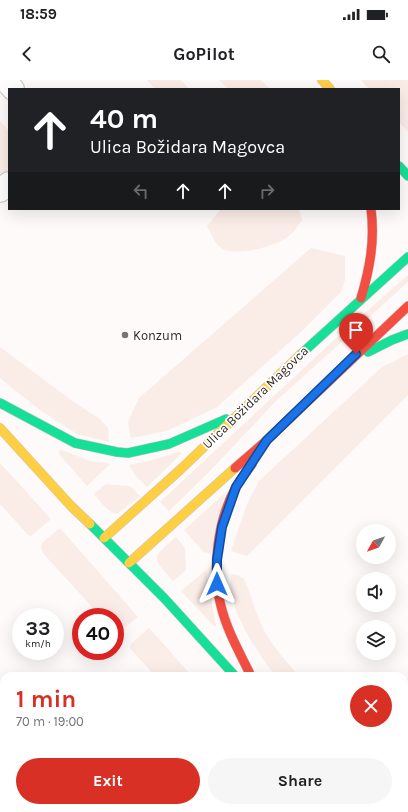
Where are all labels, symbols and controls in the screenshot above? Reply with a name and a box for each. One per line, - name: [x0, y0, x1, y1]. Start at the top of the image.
- text: 18:59: [20, 5, 57, 23]
- icon: back: [16, 43, 38, 65]
- text: GoPilot: [173, 43, 235, 65]
- icon: search: [370, 43, 392, 65]
- text: 40 m: [90, 102, 158, 135]
- icon: ahead: [24, 104, 76, 156]
- text: Ulica Božidara Magovca: [90, 136, 285, 158]
- icon: left: [130, 180, 152, 202]
- icon: ahead: [172, 180, 194, 202]
- icon: ahead: [214, 180, 236, 202]
- icon: right: [256, 180, 278, 202]
- pin: [339, 313, 373, 354]
- icon: arrive: [345, 319, 367, 341]
- place label: Konzum: [133, 328, 182, 343]
- marker: Konzum: [120, 330, 130, 340]
- street label: Ulica Božidara Magovca: [199, 343, 311, 452]
- north arrow: [356, 524, 396, 564]
- map controls: [356, 524, 396, 660]
- position arrow: [196, 563, 238, 605]
- button: sound: [356, 572, 396, 612]
- speed limit sign: 40: [72, 608, 124, 660]
- text: 33: [26, 617, 50, 640]
- button: layers: [356, 620, 396, 660]
- text: km/h: [25, 638, 51, 650]
- text: 1 min: [16, 685, 76, 713]
- button: close: [350, 685, 392, 727]
- text: 70 m · 19:00: [16, 714, 84, 729]
- button: Exit: [16, 758, 200, 804]
- button: Share: [208, 758, 392, 804]

